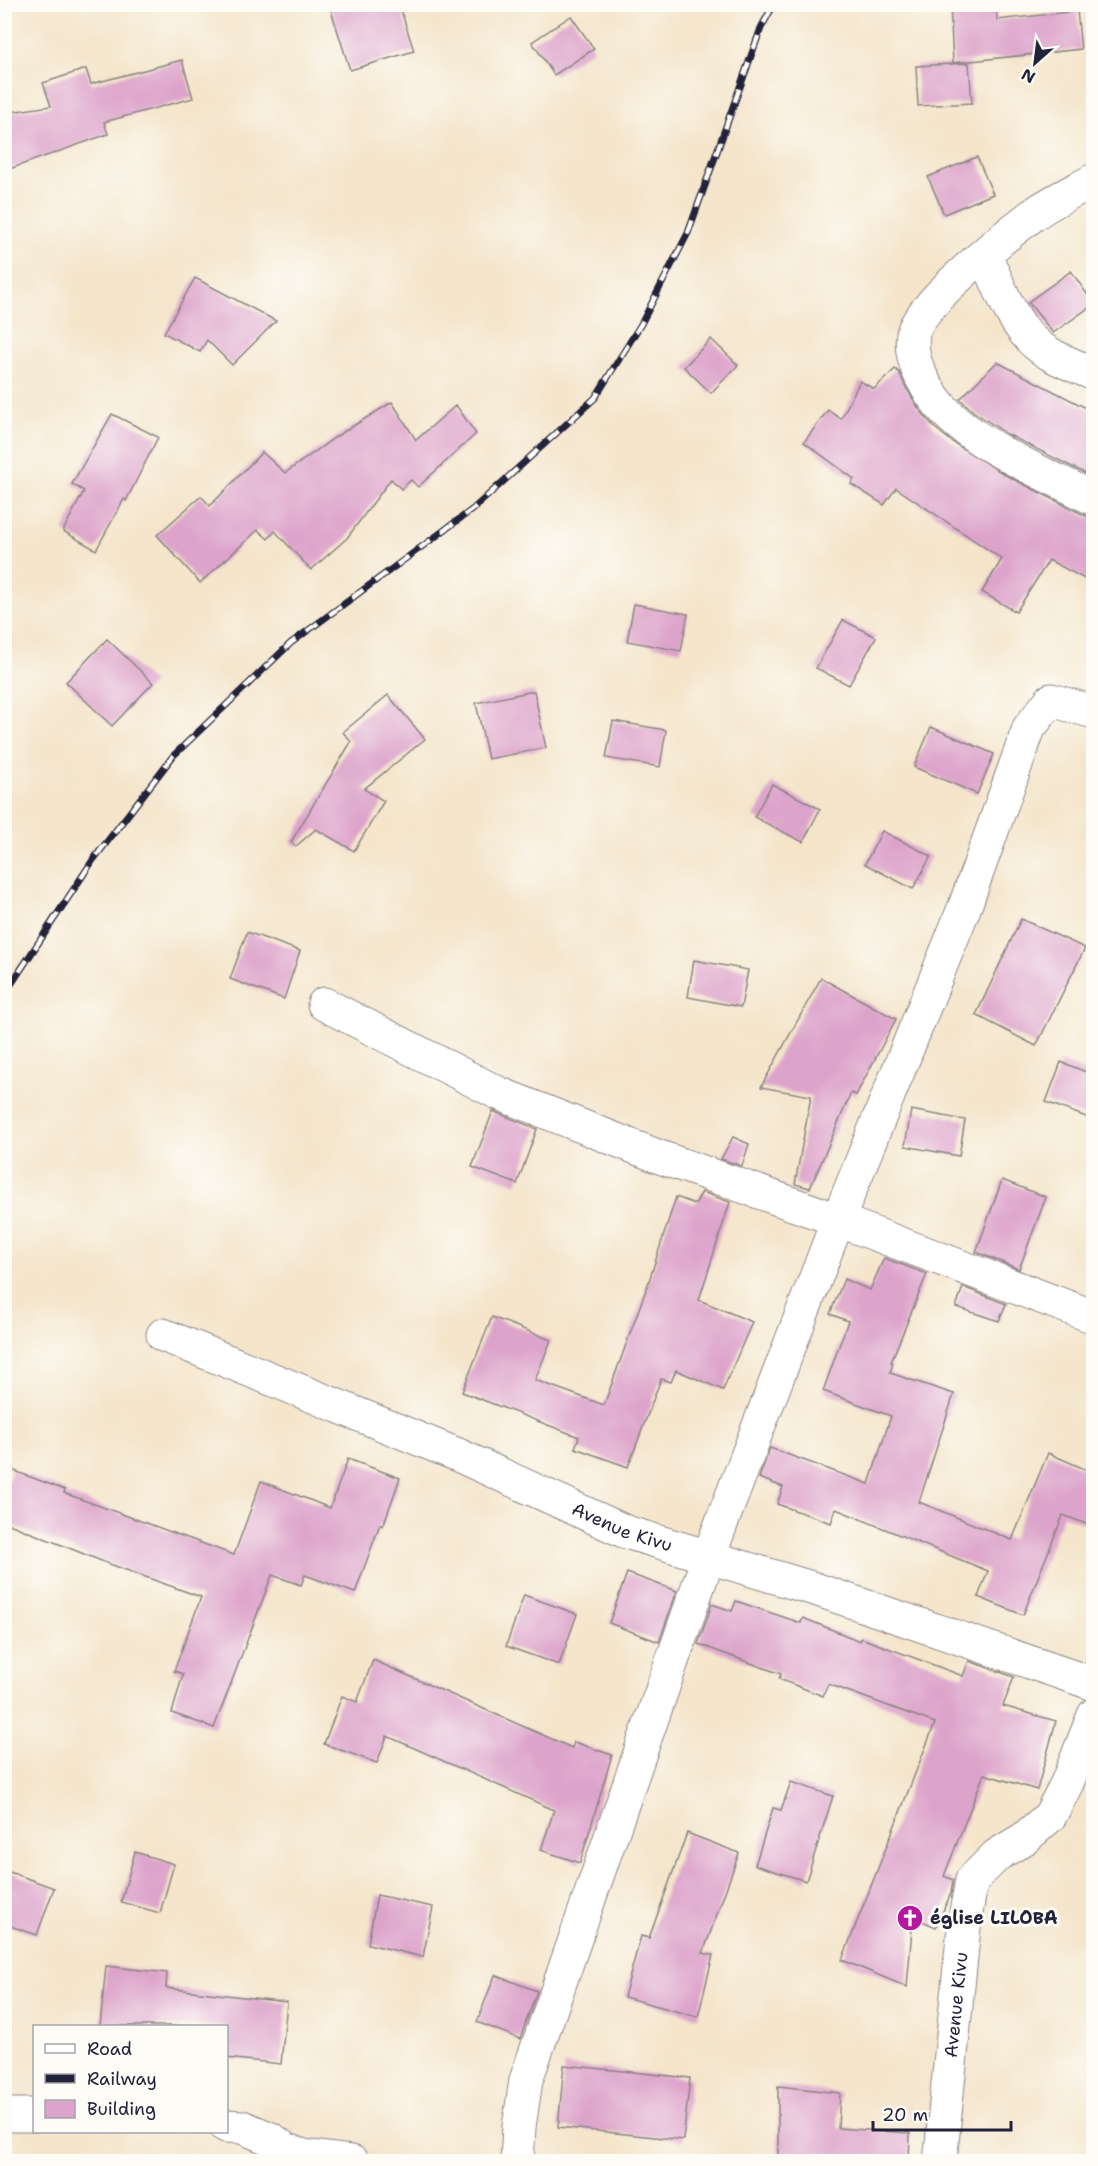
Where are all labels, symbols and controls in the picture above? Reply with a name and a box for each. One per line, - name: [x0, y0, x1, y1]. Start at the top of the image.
- north arrow: [1005, 33, 1065, 93]
- text: N: [1018, 64, 1039, 88]
- street label: Avenue Kivu: [568, 1497, 675, 1557]
- church icon: église LILOBA: [895, 1903, 925, 1933]
- place label: église LILOBA: [930, 1906, 1058, 1930]
- street label: Avenue Kivu: [939, 1951, 973, 2059]
- legend: [33, 2025, 228, 2133]
- text: Road: [87, 2037, 132, 2061]
- text: Railway: [87, 2067, 157, 2091]
- scale bar: [873, 2094, 1011, 2132]
- text: Building: [87, 2097, 156, 2121]
- text: 20 m: [882, 2103, 928, 2127]

